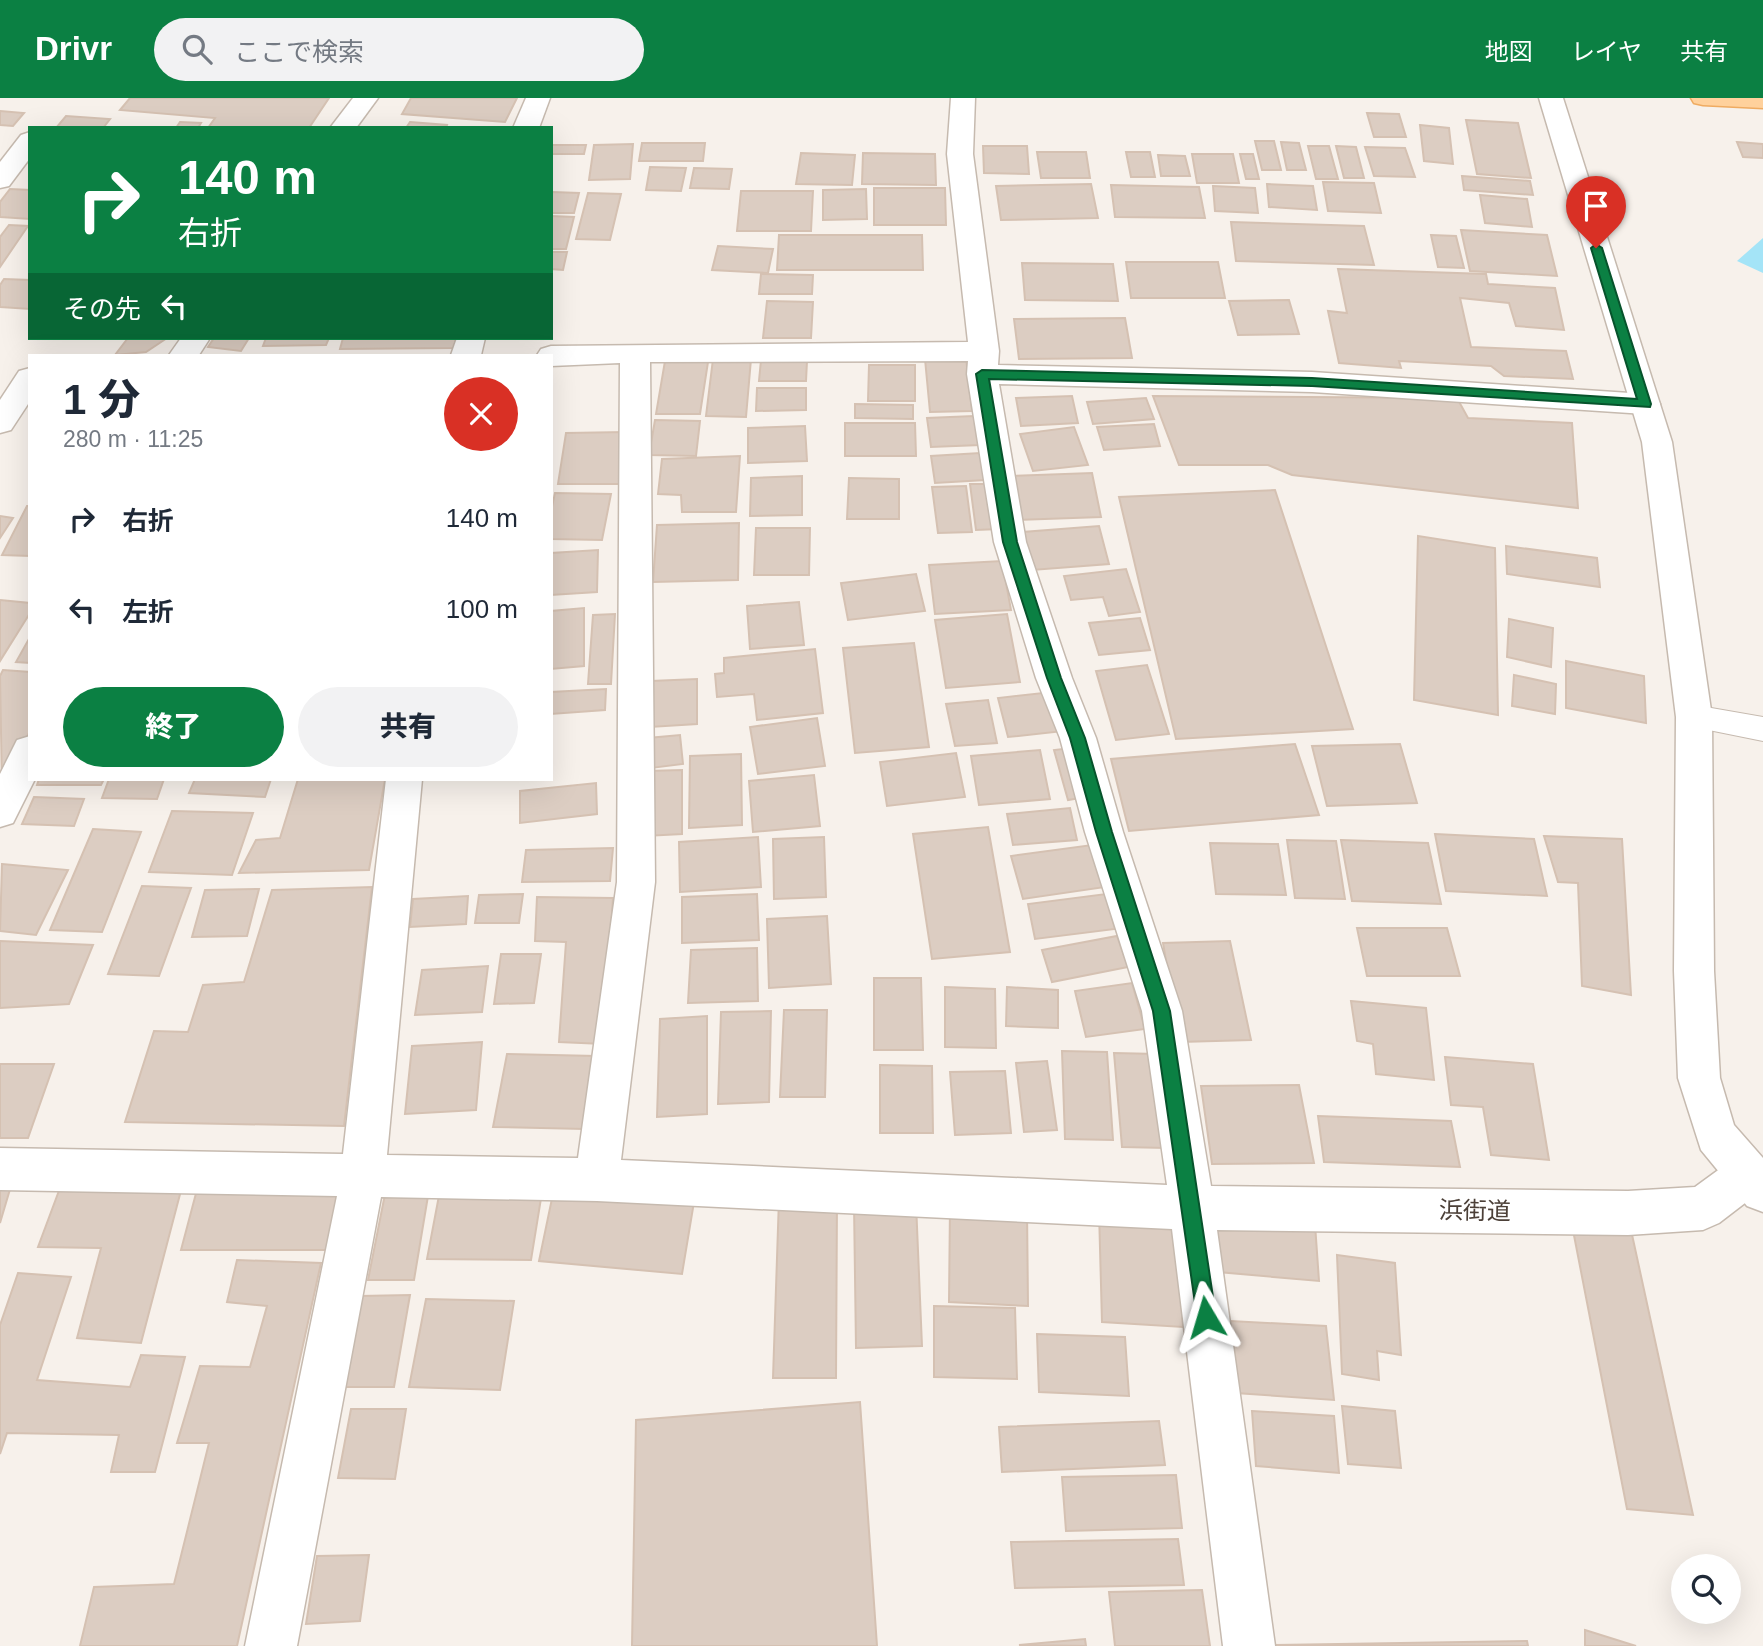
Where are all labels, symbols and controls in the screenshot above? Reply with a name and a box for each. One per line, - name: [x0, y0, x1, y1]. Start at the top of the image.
- search box: [154, 18, 644, 81]
- text: Drivr: [35, 30, 112, 67]
- icon: search: [178, 30, 216, 68]
- text: ここで検索: [234, 37, 364, 67]
- text: 地図: [1485, 38, 1533, 65]
- text: レイヤ: [1571, 38, 1642, 65]
- text: 共有: [1680, 38, 1728, 65]
- text: 140 m: [178, 150, 317, 204]
- icon: right: [63, 154, 154, 245]
- pin: [1566, 176, 1626, 248]
- icon: arrive: [1577, 187, 1615, 225]
- text: 右折: [178, 215, 242, 251]
- icon: left: [155, 287, 193, 325]
- text: その先: [63, 294, 141, 324]
- text: 1 分: [63, 376, 140, 423]
- button: close: [444, 377, 518, 451]
- text: 280 m · 11:25: [63, 426, 203, 452]
- icon: right: [63, 500, 101, 538]
- text: 140 m: [446, 503, 518, 533]
- text: 右折: [122, 506, 174, 536]
- icon: left: [63, 591, 101, 629]
- text: 100 m: [446, 594, 518, 624]
- text: 左折: [122, 597, 174, 627]
- button: 終了: [63, 687, 284, 767]
- button: 共有: [298, 687, 518, 767]
- street label: 浜街道: [1439, 1196, 1511, 1225]
- position arrow: [1169, 1280, 1243, 1354]
- map controls: [1671, 1554, 1741, 1624]
- button: search: [1671, 1554, 1741, 1624]

